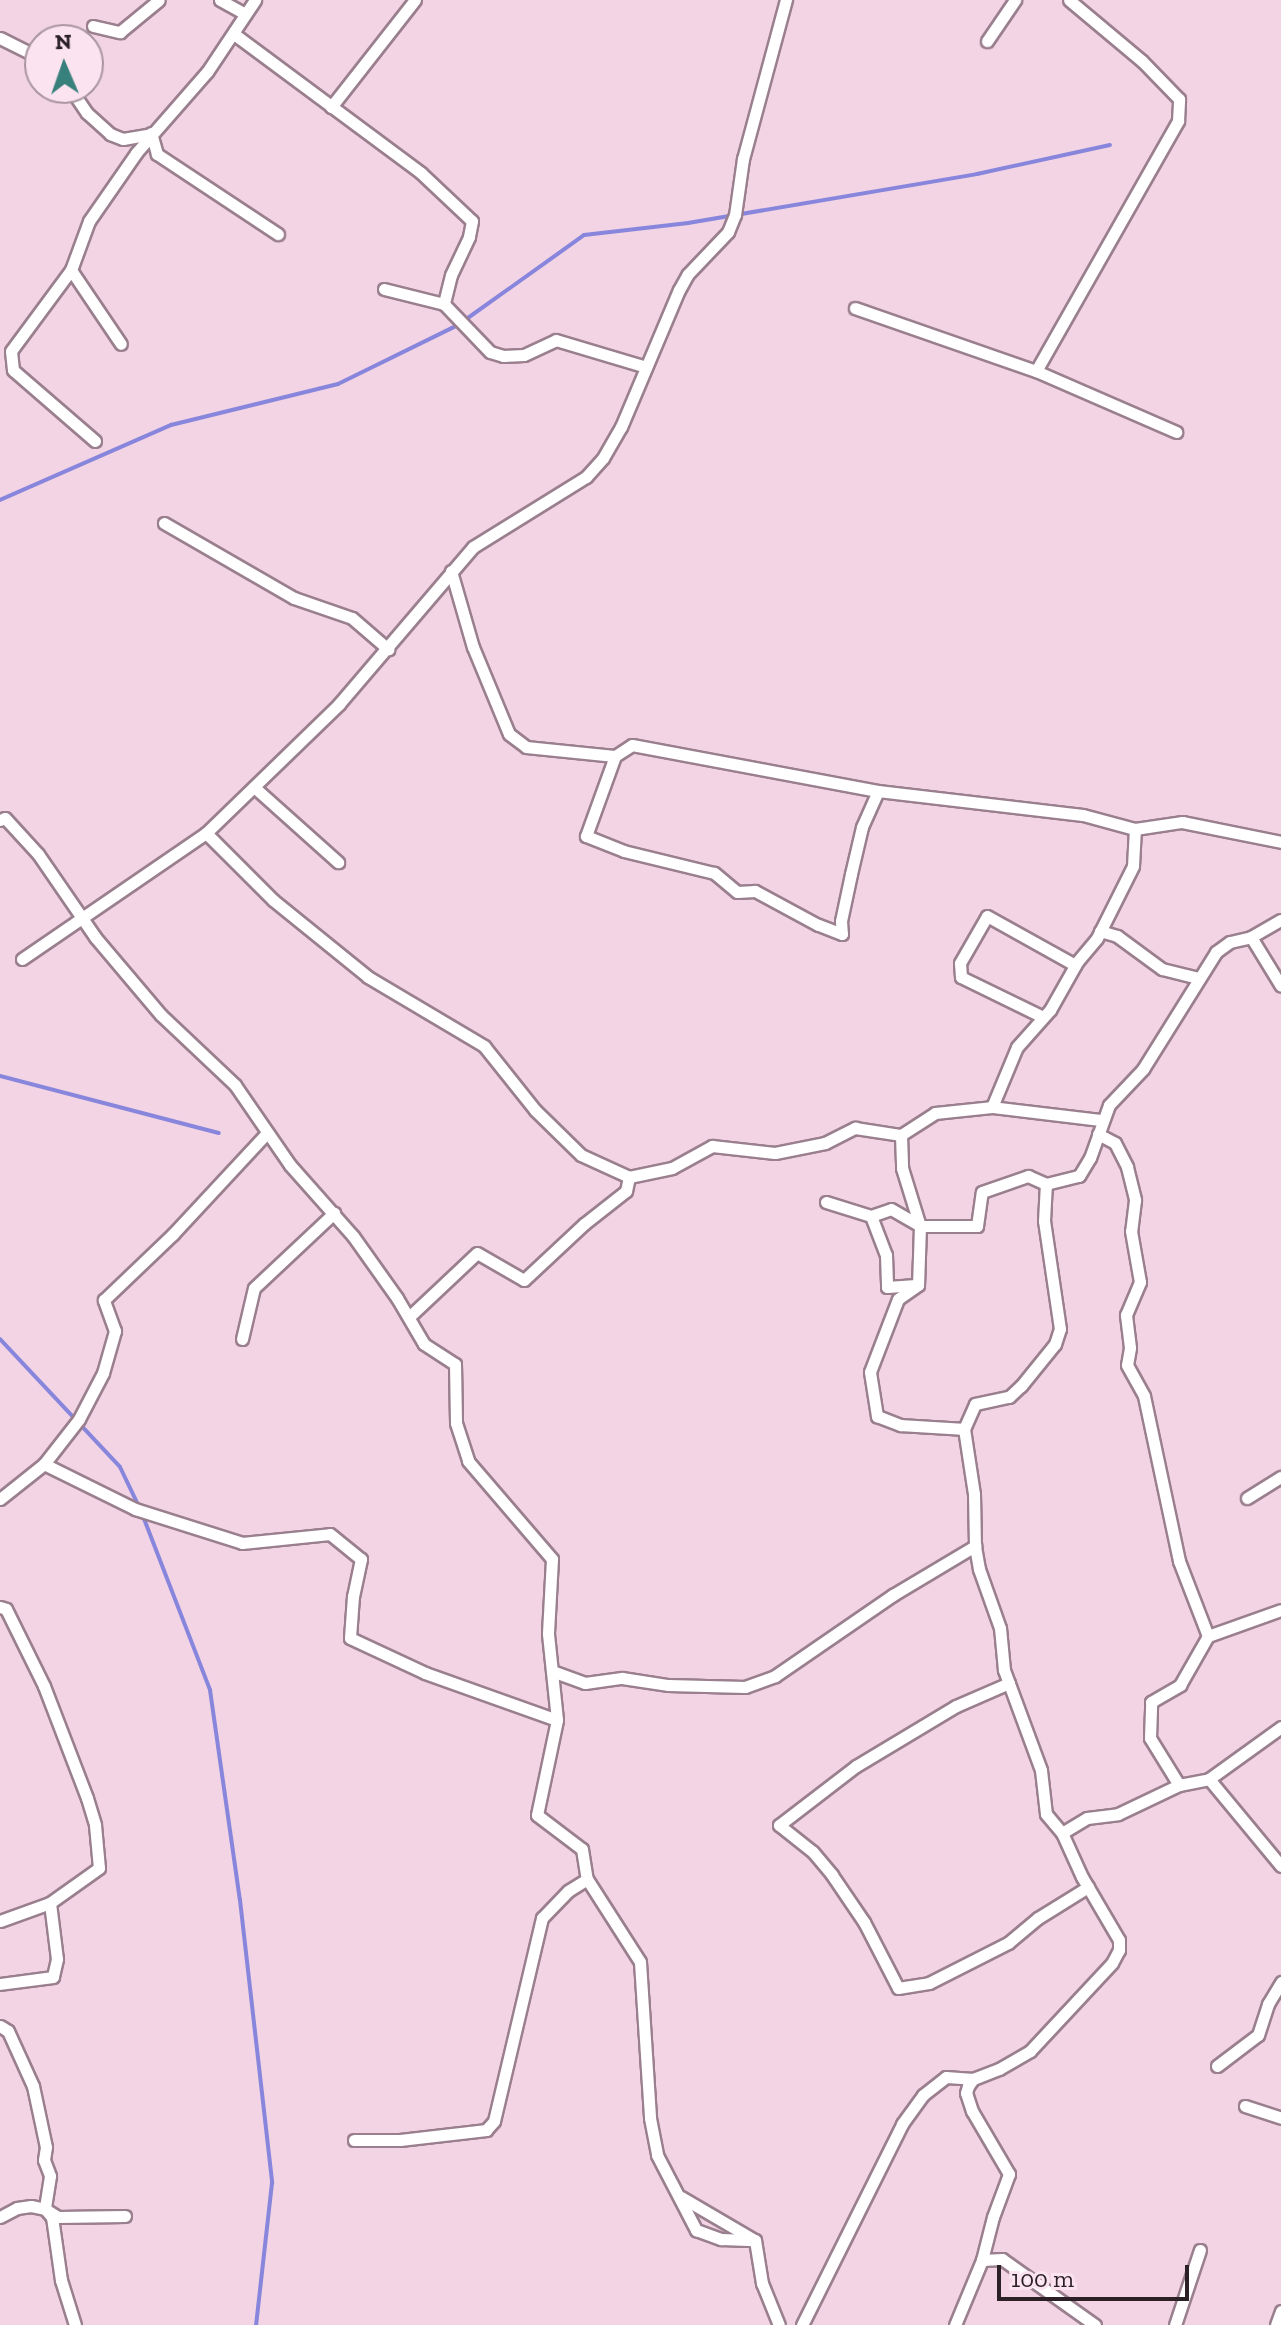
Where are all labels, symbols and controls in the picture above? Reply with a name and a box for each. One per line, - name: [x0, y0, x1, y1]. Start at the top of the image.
- north arrow: [24, 24, 104, 104]
- text: N: [54, 28, 72, 55]
- scale bar: [1001, 2249, 1193, 2299]
- text: 100 m: [1011, 2264, 1074, 2293]

